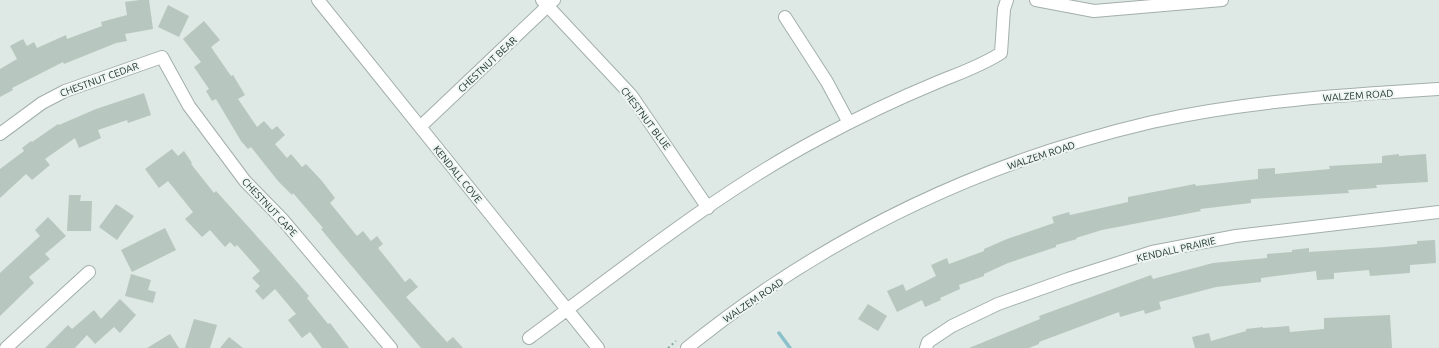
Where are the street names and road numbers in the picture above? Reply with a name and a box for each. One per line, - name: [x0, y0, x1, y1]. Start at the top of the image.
- street label: CHESTNUT BEAR: [456, 34, 519, 94]
- street label: CHESTNUT CEDAR: [58, 60, 140, 99]
- street label: CHESTNUT BLUE: [619, 85, 673, 152]
- street label: WALZEM ROAD: [1322, 88, 1394, 103]
- street label: WALZEM ROAD: [1006, 139, 1076, 172]
- street label: KENDALL COVE: [431, 143, 484, 205]
- street label: CHESTNUT CAPE: [240, 176, 300, 239]
- street label: KENDALL PRAIRIE: [1136, 235, 1217, 264]
- street label: WALZEM ROAD: [721, 276, 786, 325]

